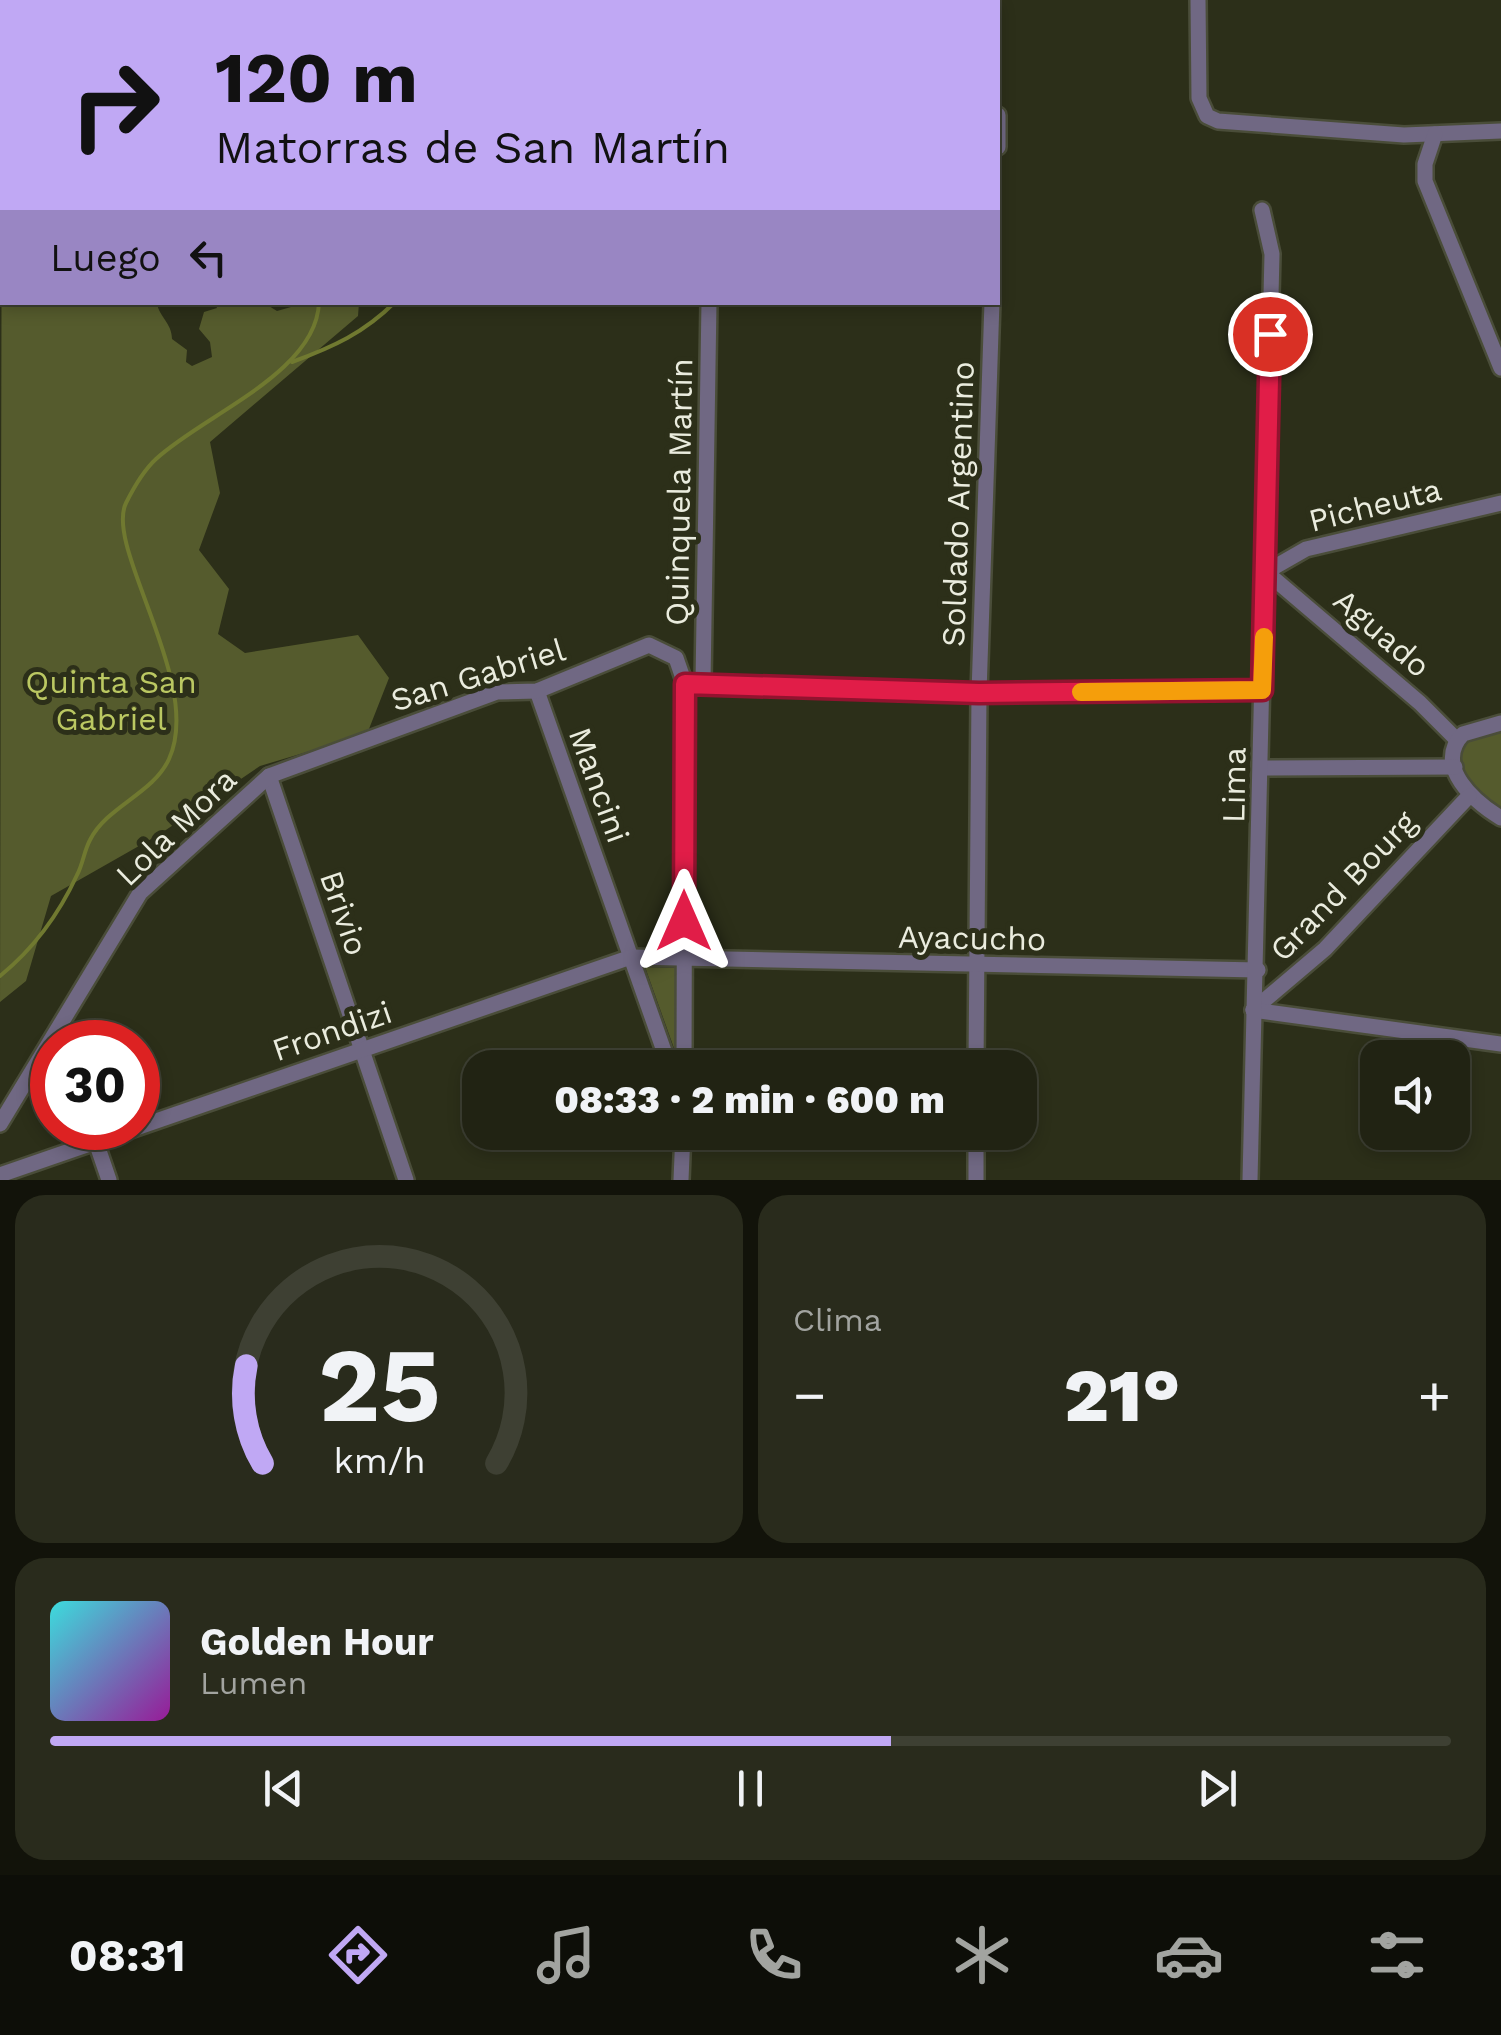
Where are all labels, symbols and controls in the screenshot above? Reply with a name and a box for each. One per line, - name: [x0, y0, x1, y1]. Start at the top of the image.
- text: 120 m: [215, 37, 418, 119]
- icon: right: [50, 40, 180, 170]
- text: Matorras de San Martín: [215, 121, 730, 174]
- icon: left: [181, 230, 236, 285]
- text: Luego: [50, 236, 161, 280]
- pin: [1228, 292, 1313, 377]
- icon: arrive: [1243, 307, 1298, 362]
- street label: Quinquela Martín: [658, 358, 700, 626]
- street label: Soldado Argentino: [934, 360, 982, 648]
- street label: Picheuta: [1305, 470, 1445, 540]
- street label: Aguado: [1326, 581, 1438, 685]
- street label: San Gabriel: [386, 630, 570, 720]
- park label: Quinta San Gabriel: [25, 663, 197, 738]
- street label: Mancini: [561, 722, 637, 848]
- street label: Lima: [1214, 747, 1254, 823]
- street label: Lola Mora: [108, 760, 244, 894]
- street label: Grand Bourg: [1262, 802, 1425, 969]
- street label: Brivio: [312, 866, 376, 960]
- position arrow: [632, 869, 736, 973]
- street label: Ayacucho: [897, 918, 1047, 958]
- street label: Frondizi: [267, 993, 397, 1069]
- speed limit sign: 30: [30, 1020, 160, 1150]
- map controls: [1360, 1040, 1470, 1150]
- button: sound: [1360, 1040, 1470, 1150]
- text: 08:33 · 2 min · 600 m: [554, 1078, 945, 1122]
- text: Clima: [793, 1301, 882, 1339]
- text: 25: [318, 1324, 440, 1446]
- text: 21°: [1064, 1351, 1180, 1439]
- text: −: [793, 1363, 826, 1427]
- text: +: [1418, 1363, 1451, 1427]
- text: km/h: [333, 1440, 425, 1482]
- text: Golden Hour: [200, 1620, 434, 1664]
- text: Lumen: [200, 1664, 307, 1702]
- icon: previous: [256, 1761, 311, 1816]
- icon: pause: [723, 1761, 778, 1816]
- icon: next: [1190, 1761, 1245, 1816]
- icon: directions: [323, 1920, 393, 1990]
- icon: music: [531, 1920, 601, 1990]
- icon: phone: [739, 1920, 809, 1990]
- icon: climate: [947, 1920, 1017, 1990]
- icon: car: [1154, 1920, 1224, 1990]
- icon: filters: [1362, 1920, 1432, 1990]
- text: 08:31: [69, 1929, 186, 1982]

